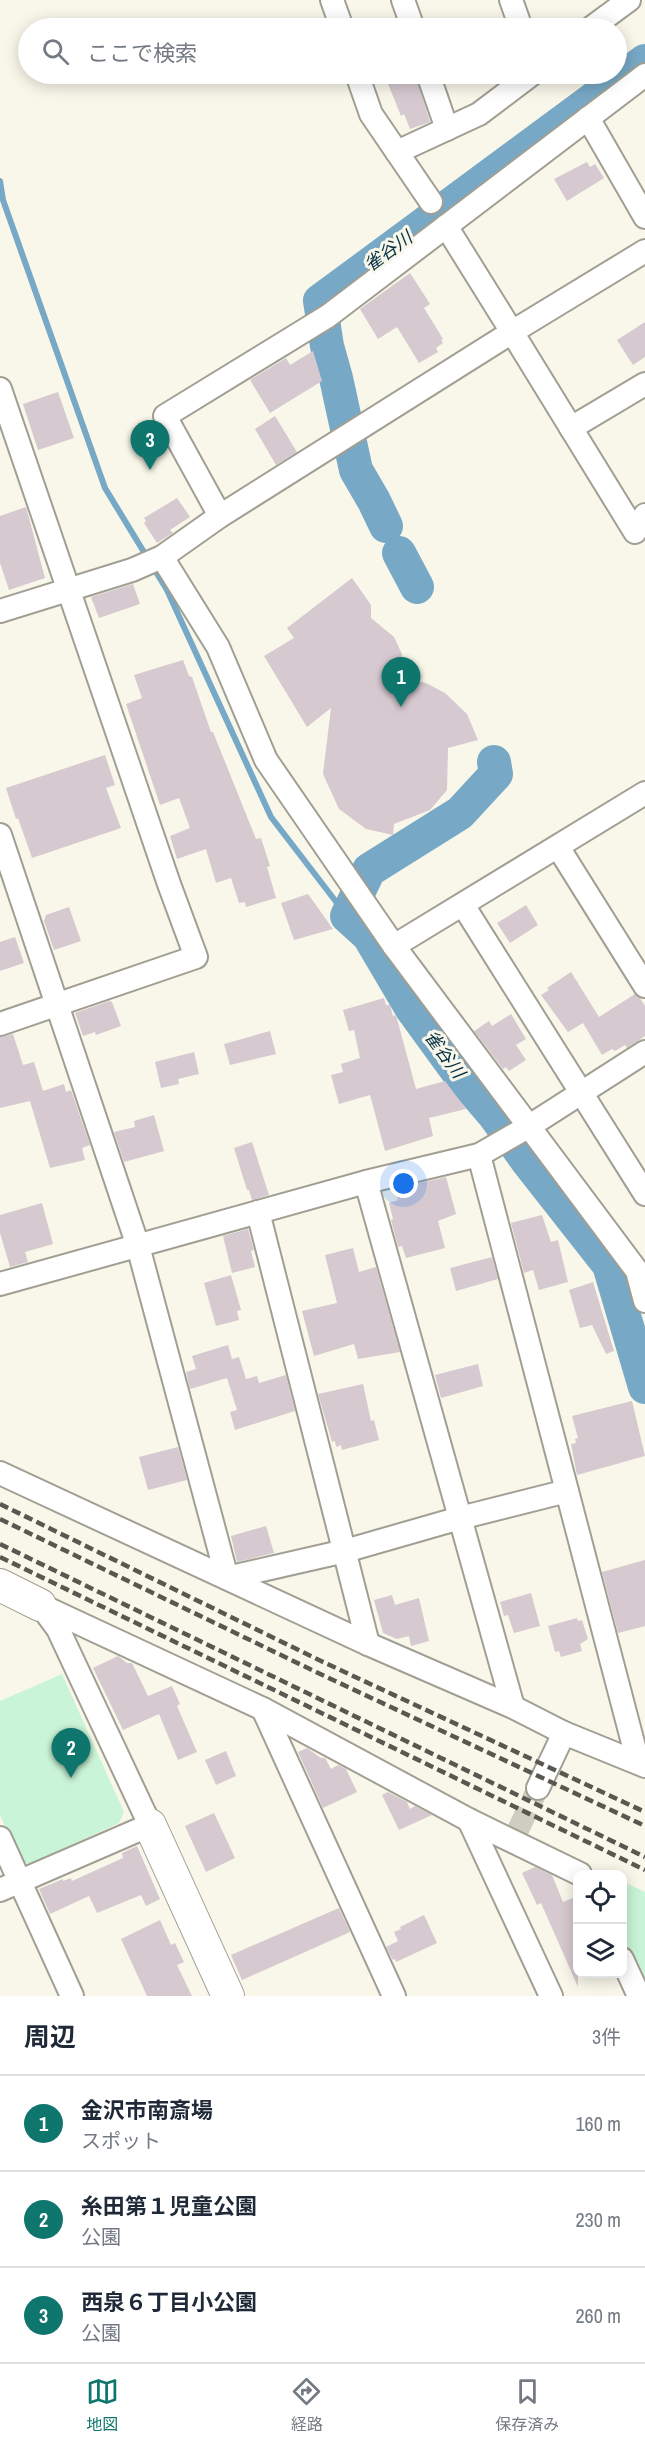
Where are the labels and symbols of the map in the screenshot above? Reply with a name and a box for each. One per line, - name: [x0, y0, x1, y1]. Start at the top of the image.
- water label: 雀谷川: [359, 224, 419, 277]
- pin: 3: [130, 420, 170, 470]
- pin: 1: [382, 658, 420, 707]
- water label: 雀谷川: [419, 1025, 472, 1085]
- your location: [389, 1169, 418, 1198]
- pin: 2: [52, 1728, 90, 1778]

